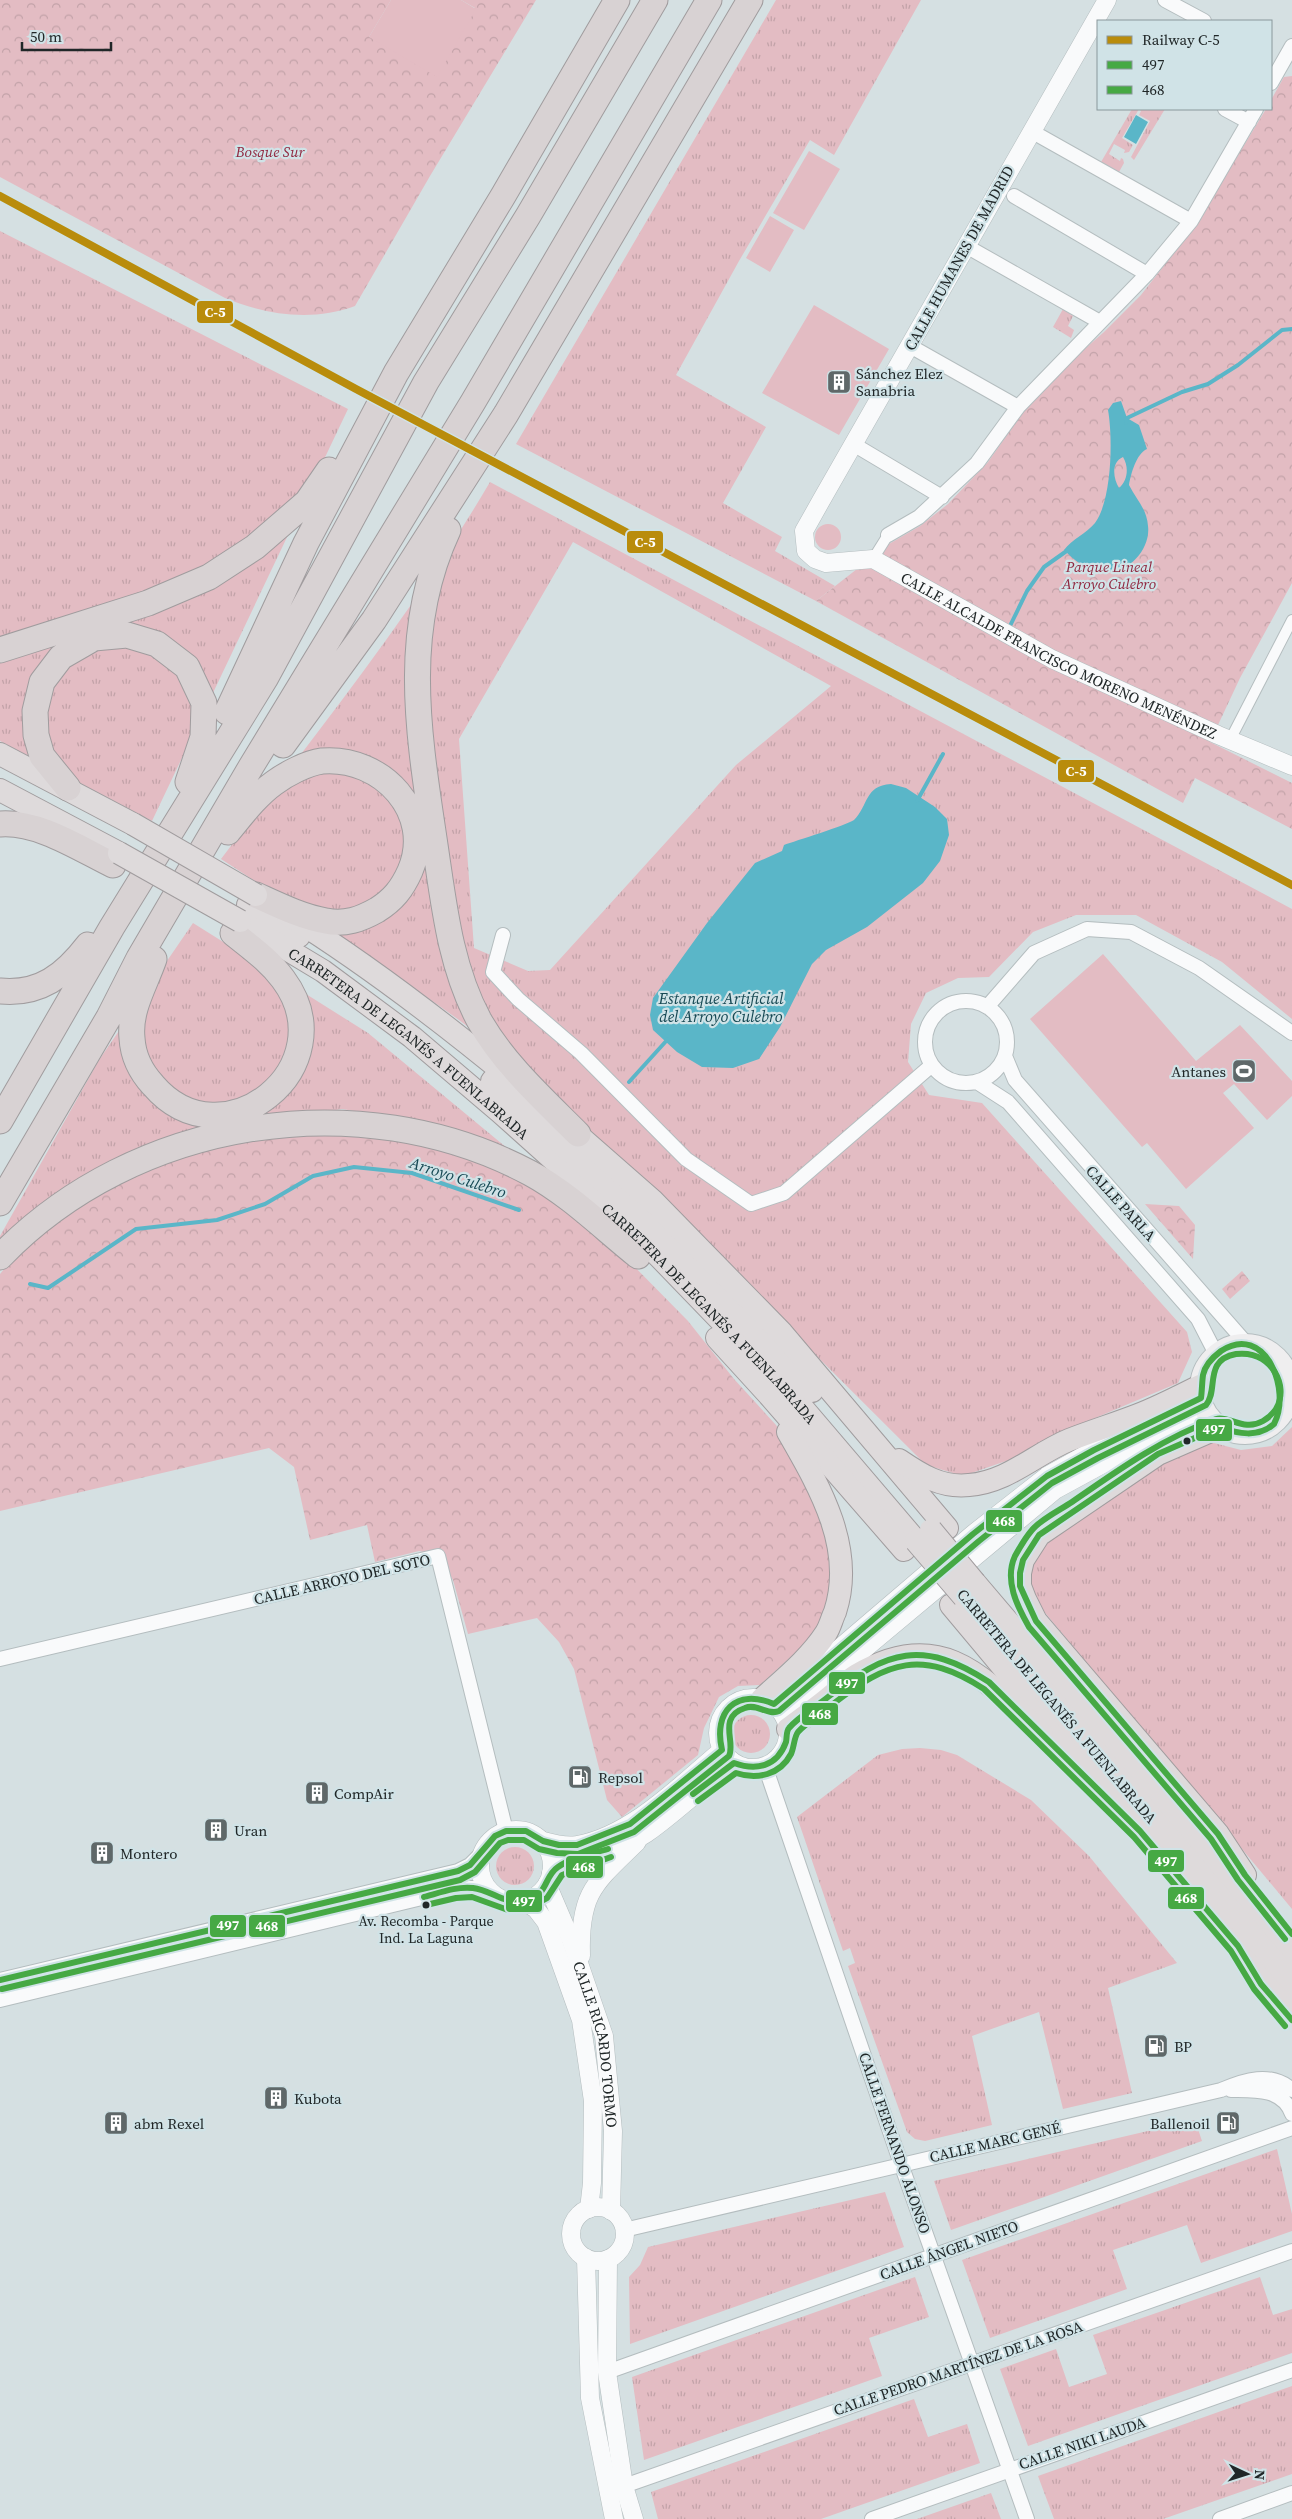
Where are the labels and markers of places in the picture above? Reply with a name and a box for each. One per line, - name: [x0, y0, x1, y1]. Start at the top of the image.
- place label: Sánchez Elez Sanabria: [856, 363, 943, 401]
- building icon: Sánchez Elez Sanabria: [826, 369, 852, 395]
- sports icon: Antanes: [1231, 1058, 1257, 1084]
- place label: Antanes: [1171, 1061, 1226, 1082]
- unlabelled marker: [1182, 1436, 1192, 1446]
- fuel station icon: Repsol: [567, 1764, 593, 1790]
- place label: Repsol: [598, 1767, 643, 1788]
- building icon: CompAir: [304, 1780, 330, 1806]
- place label: CompAir: [334, 1783, 395, 1804]
- building icon: Uran: [203, 1817, 229, 1843]
- place label: Uran: [234, 1820, 267, 1841]
- building icon: Montero: [89, 1840, 115, 1866]
- place label: Montero: [120, 1843, 177, 1864]
- marker: Av. Recomba - Parque Ind. La Laguna: [421, 1900, 431, 1910]
- place label: Av. Recomba - Parque Ind. La Laguna: [358, 1911, 494, 1948]
- fuel station icon: BP: [1143, 2033, 1169, 2059]
- place label: BP: [1174, 2036, 1192, 2057]
- building icon: Kubota: [263, 2085, 289, 2111]
- place label: Kubota: [294, 2088, 342, 2109]
- building icon: abm Rexel: [103, 2110, 129, 2136]
- fuel station icon: Ballenoil: [1215, 2110, 1241, 2136]
- place label: abm Rexel: [134, 2113, 205, 2134]
- place label: Ballenoil: [1150, 2113, 1211, 2134]

